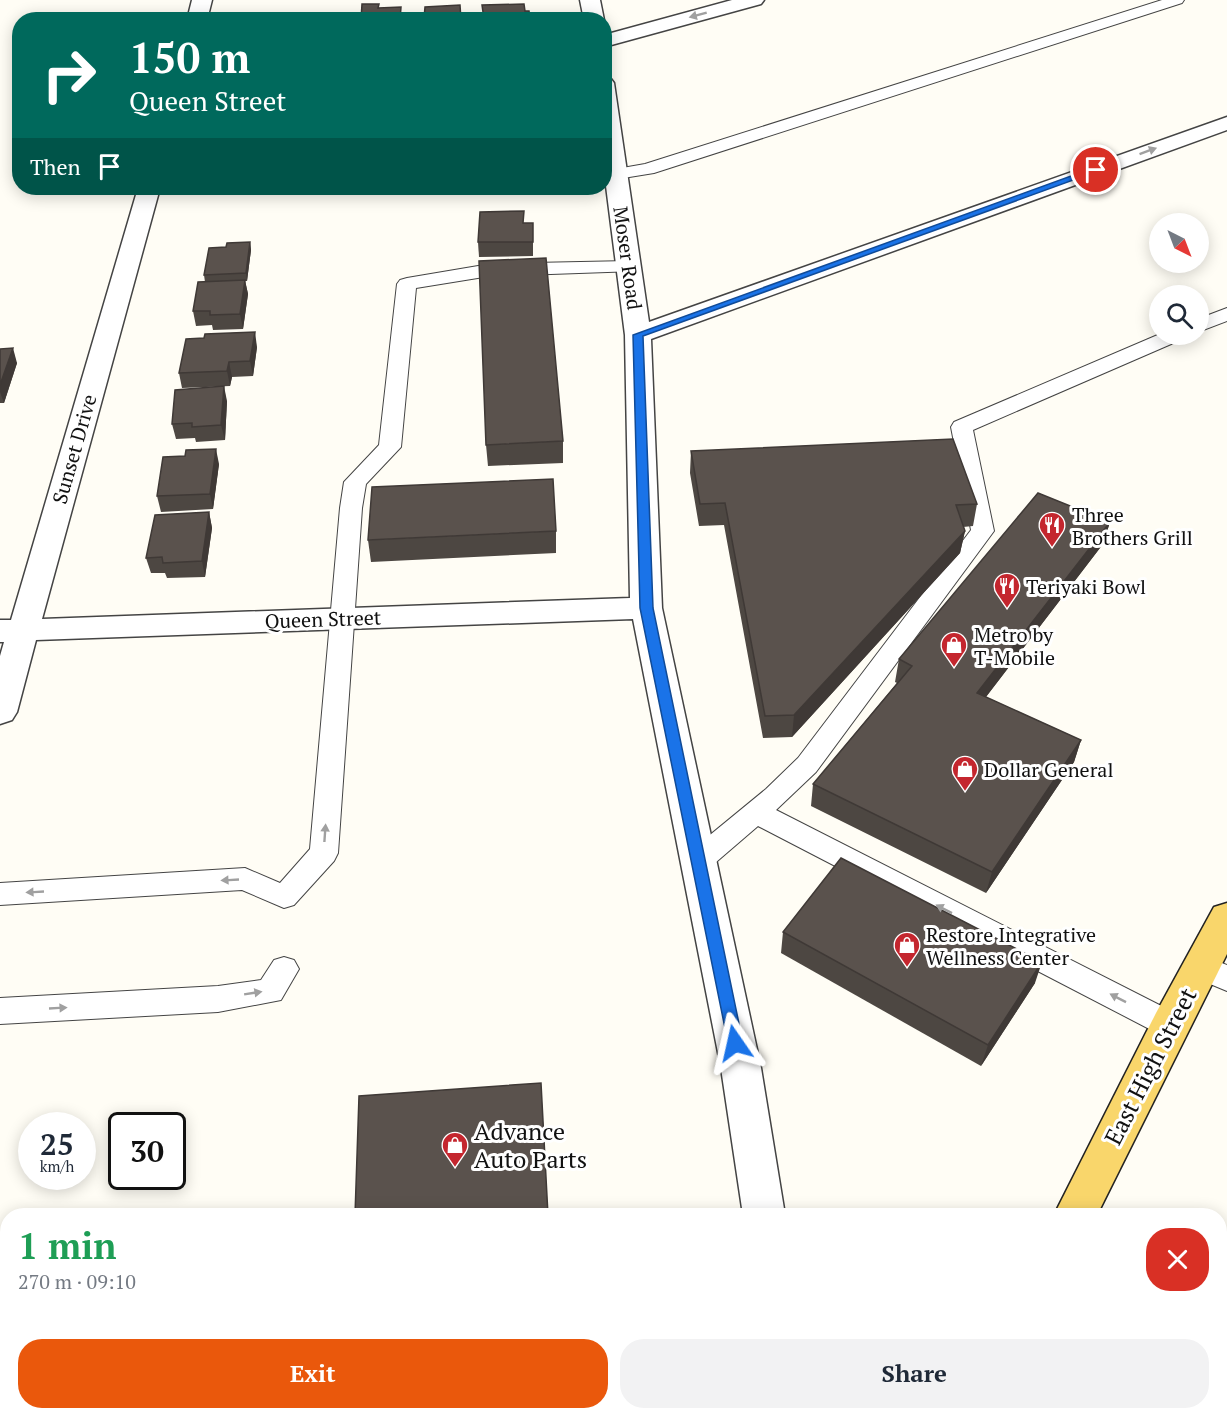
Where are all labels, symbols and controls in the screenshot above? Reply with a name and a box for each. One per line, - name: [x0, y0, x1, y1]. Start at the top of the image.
- one-way arrow: [689, 11, 707, 21]
- text: 150 m: [129, 29, 250, 85]
- icon: right: [30, 36, 108, 114]
- text: Queen Street: [129, 83, 286, 119]
- pin: [1070, 144, 1121, 195]
- one-way arrow: [1139, 146, 1157, 156]
- icon: arrive: [93, 150, 126, 183]
- text: Then: [30, 152, 81, 181]
- icon: arrive: [1079, 153, 1112, 186]
- street label: Moser Road: [607, 204, 649, 312]
- north arrow: [1149, 213, 1209, 273]
- map controls: [1149, 213, 1209, 345]
- button: search: [1149, 285, 1209, 345]
- street label: Sunset Drive: [45, 391, 103, 507]
- place label: Three Brothers Grill: [1072, 501, 1193, 551]
- restaurant icon: Three Brothers Grill: [1037, 510, 1067, 548]
- restaurant icon: Teriyaki Bowl: [992, 571, 1022, 609]
- place label: Teriyaki Bowl: [1026, 573, 1146, 600]
- street label: Queen Street: [264, 603, 382, 635]
- place label: Metro by T-Mobile: [974, 621, 1055, 671]
- shop icon: Metro by T-Mobile: [939, 630, 969, 668]
- shop icon: Dollar General: [950, 754, 980, 792]
- place label: Dollar General: [984, 756, 1113, 783]
- one-way arrow: [321, 823, 330, 842]
- one-way arrow: [220, 876, 239, 885]
- one-way arrow: [25, 887, 44, 897]
- one-way arrow: [935, 905, 953, 915]
- place label: Restore Integrative Wellness Center: [926, 921, 1096, 971]
- shop icon: Restore Integrative Wellness Center: [892, 930, 922, 968]
- street label: East High Street: [1097, 982, 1203, 1150]
- one-way arrow: [243, 989, 262, 998]
- one-way arrow: [1109, 993, 1126, 1003]
- one-way arrow: [49, 1003, 68, 1012]
- position arrow: [703, 1011, 767, 1075]
- speed limit sign: 30: [108, 1112, 186, 1190]
- place label: Advance Auto Parts: [474, 1115, 587, 1175]
- text: 25: [40, 1124, 74, 1164]
- shop icon: Advance Auto Parts: [440, 1130, 470, 1168]
- text: km/h: [40, 1156, 74, 1176]
- text: 1 min: [18, 1222, 116, 1269]
- button: close: [1146, 1228, 1209, 1291]
- text: 270 m · 09:10: [18, 1268, 136, 1295]
- button: Exit: [18, 1339, 608, 1408]
- button: Share: [620, 1339, 1209, 1408]

